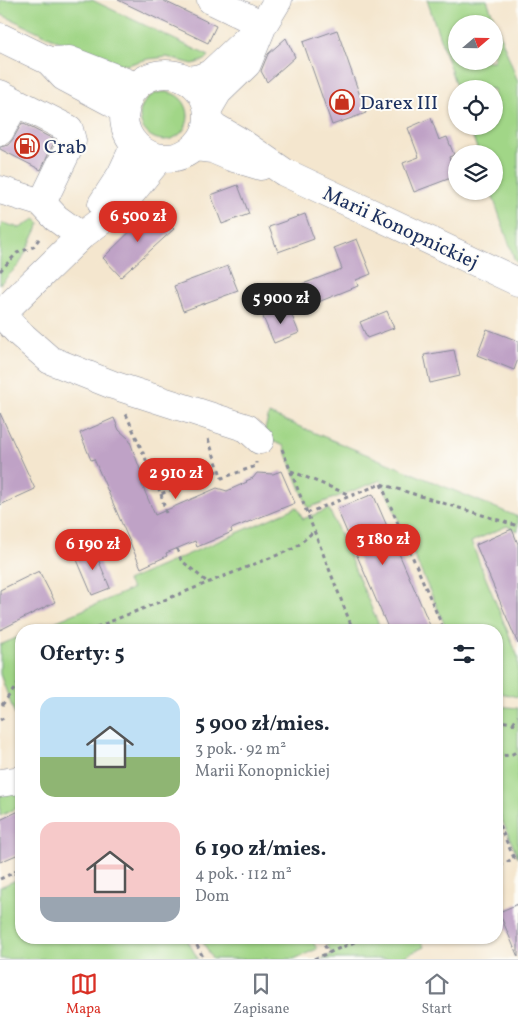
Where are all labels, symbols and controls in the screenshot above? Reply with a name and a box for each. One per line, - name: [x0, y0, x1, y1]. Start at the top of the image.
- north arrow: [448, 15, 502, 70]
- map controls: [448, 15, 503, 200]
- button: locate: [448, 80, 503, 135]
- shop icon: Darex III: [329, 89, 355, 115]
- place label: Darex III: [360, 90, 438, 118]
- fuel station icon: Crab: [14, 133, 40, 159]
- place label: Crab: [44, 134, 86, 162]
- button: layers: [448, 145, 503, 200]
- street label: Marii Konopnickiej: [318, 180, 483, 277]
- pin: 6 500 zł: [86, 200, 190, 243]
- text: 6 500 zł: [110, 206, 166, 228]
- pin: 5 900 zł: [229, 282, 333, 325]
- text: 5 900 zł: [253, 288, 309, 310]
- pin: 2 910 zł: [124, 458, 228, 500]
- text: 2 910 zł: [149, 463, 203, 485]
- pin: 3 180 zł: [331, 524, 435, 566]
- pin: 6 190 zł: [41, 528, 145, 571]
- text: 3 180 zł: [356, 529, 410, 551]
- text: 6 190 zł: [66, 534, 120, 556]
- text: Oferty: 5: [40, 640, 125, 669]
- icon: filters: [450, 640, 478, 668]
- text: 5 900 zł/mies.: [195, 710, 330, 739]
- icon: home: [80, 717, 140, 777]
- text: 3 pok. · 92 m²: [195, 739, 286, 761]
- text: Marii Konopnickiej: [195, 761, 330, 783]
- text: 6 190 zł/mies.: [195, 835, 327, 864]
- icon: home: [80, 842, 140, 902]
- text: 4 pok. · 112 m²: [195, 864, 292, 886]
- text: Dom: [195, 886, 229, 908]
- tab: Mapa: [66, 970, 101, 1019]
- tab: Zapisane: [233, 970, 289, 1019]
- tab: Start: [421, 970, 452, 1019]

